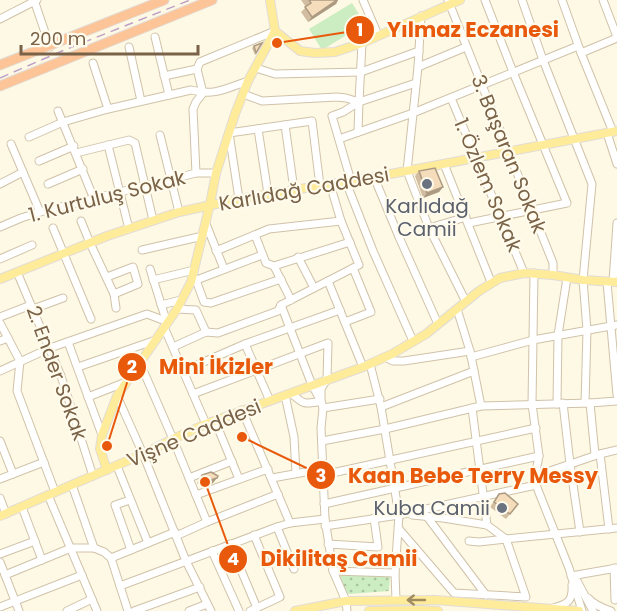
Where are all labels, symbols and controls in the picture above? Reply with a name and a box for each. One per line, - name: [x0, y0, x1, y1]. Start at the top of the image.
- callout: Yılmaz Eczanesi: [345, 10, 571, 49]
- text: Yılmaz Eczanesi: [387, 15, 559, 44]
- text: 1: [357, 17, 363, 42]
- scale bar: [21, 18, 198, 56]
- text: 200 m: [30, 26, 86, 51]
- street label: 3. Başaran Sokak: [464, 70, 554, 238]
- street label: 1. Özlem Sokak: [447, 114, 529, 257]
- street label: Karlıdağ Caddesi: [217, 160, 391, 218]
- street label: 1. Kurtuluş Sokak: [26, 163, 189, 229]
- marker: Karlıdağ Camii: [420, 177, 434, 191]
- place label: Karlıdağ Camii: [385, 192, 469, 243]
- street label: 2. Ender Sokak: [20, 302, 95, 445]
- callout: Mini İkizler: [117, 347, 285, 386]
- text: Mini İkizler: [159, 352, 273, 381]
- text: 2: [127, 354, 137, 379]
- street label: Vişne Caddesi: [123, 392, 265, 474]
- callout: Kaan Bebe Terry Messy: [306, 456, 610, 495]
- text: Kaan Bebe Terry Messy: [348, 461, 599, 490]
- text: 3: [316, 463, 326, 488]
- place label: Kuba Camii: [373, 494, 490, 522]
- marker: Kuba Camii: [495, 501, 509, 515]
- callout: Dikilitaş Camii: [218, 540, 429, 579]
- text: Dikilitaş Camii: [261, 544, 417, 573]
- text: 4: [227, 546, 239, 571]
- one-way arrow: [406, 594, 426, 606]

